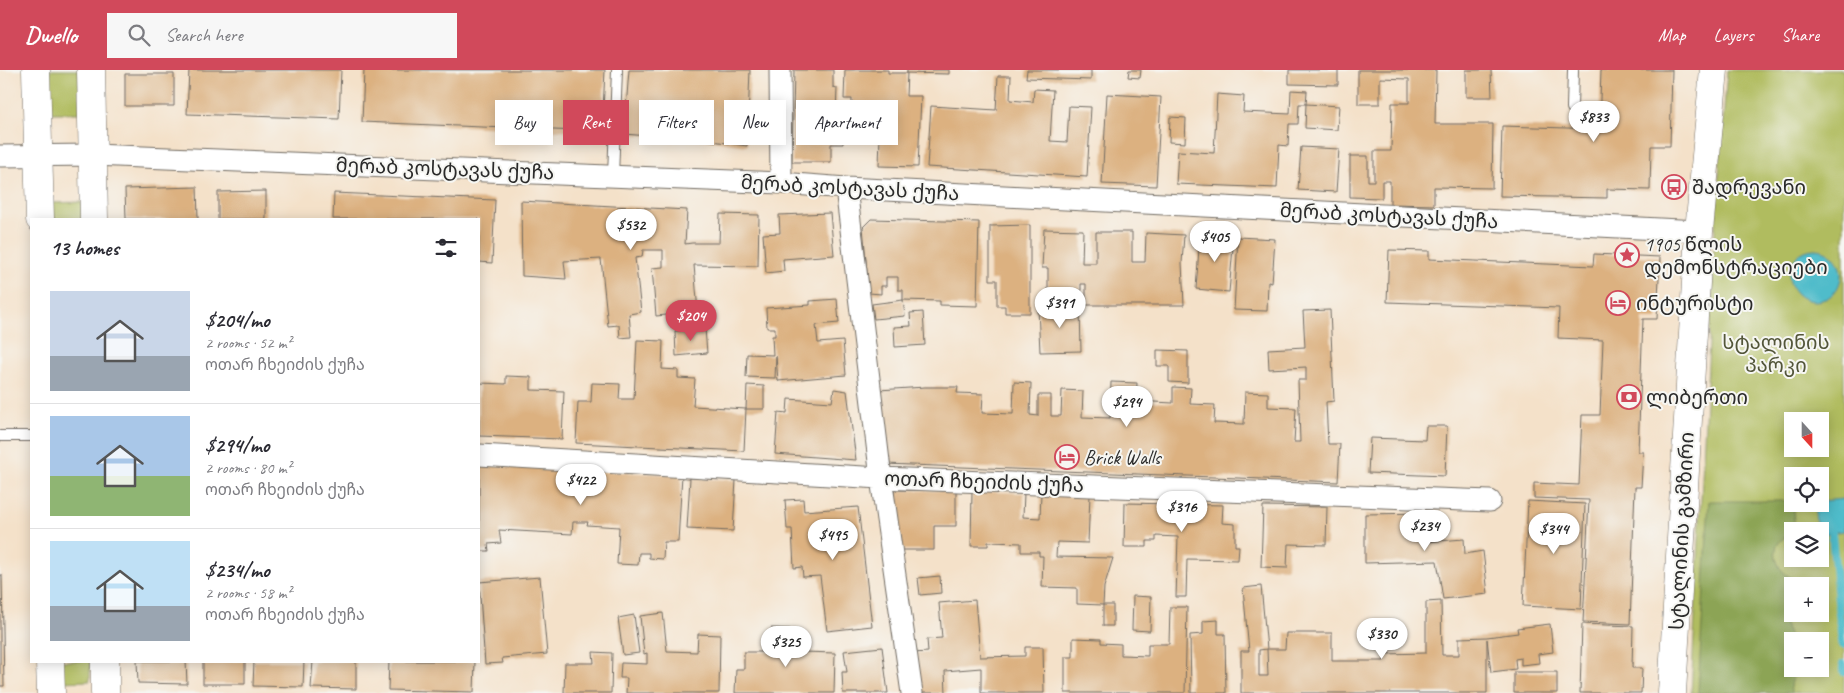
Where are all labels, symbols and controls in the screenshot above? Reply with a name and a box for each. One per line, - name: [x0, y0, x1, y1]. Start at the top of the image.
- search box: [107, 13, 457, 58]
- text: Dwello: [25, 20, 77, 50]
- icon: search: [125, 21, 153, 49]
- text: Search here: [165, 23, 243, 47]
- text: Map: [1658, 24, 1686, 46]
- text: Layers: [1714, 24, 1753, 46]
- text: Share: [1781, 24, 1819, 46]
- chip: Buy: [495, 100, 553, 145]
- chip: Rent: [563, 100, 629, 145]
- chip: Filters: [639, 100, 714, 145]
- chip: New: [724, 100, 786, 145]
- chip: Apartment: [796, 100, 898, 145]
- pin: $833: [1564, 100, 1624, 143]
- text: $833: [1580, 107, 1608, 127]
- street label: მერაბ კოსტავას ქუჩა: [335, 153, 555, 185]
- street label: მერაბ კოსტავას ქუჩა: [740, 170, 960, 206]
- bus stop icon: შადრევანი: [1661, 174, 1687, 200]
- place label: შადრევანი: [1692, 175, 1806, 200]
- street label: მერაბ კოსტავას ქუჩა: [1279, 198, 1499, 234]
- pin: $532: [601, 208, 661, 251]
- text: $532: [617, 215, 645, 235]
- pin: $405: [1185, 220, 1245, 263]
- text: $405: [1201, 227, 1229, 247]
- place label: 1905 წლის დემონსტრაციები: [1644, 232, 1828, 280]
- icon: filters: [432, 234, 460, 262]
- text: 13 homes: [50, 235, 119, 261]
- place icon: 1905 წლის დემონსტრაციები: [1614, 242, 1640, 268]
- pin: $391: [1030, 286, 1090, 329]
- hotel icon: ინტურისტი: [1605, 290, 1631, 316]
- place label: ინტურისტი: [1636, 291, 1753, 316]
- text: $391: [1046, 293, 1074, 313]
- pin: $204: [661, 300, 721, 342]
- text: $204: [677, 306, 705, 326]
- text: $204/mo: [205, 307, 270, 333]
- icon: home: [90, 311, 150, 371]
- park label: სტალინის პარკი: [1722, 330, 1830, 378]
- text: 2 rooms · 52 m²: [205, 333, 291, 353]
- text: ოთარ ჩხეიძის ქუჩა: [205, 355, 365, 375]
- bank icon: ლიბერთი: [1616, 384, 1642, 410]
- place label: ლიბერთი: [1646, 385, 1748, 410]
- pin: $294: [1097, 386, 1157, 428]
- text: $294: [1113, 392, 1141, 412]
- north arrow: [1784, 412, 1829, 458]
- map controls: [1784, 412, 1829, 677]
- street label: სტალინის გამზირი: [1664, 431, 1700, 631]
- text: $294/mo: [205, 432, 269, 458]
- icon: home: [90, 436, 150, 496]
- hotel icon: Brick Walls: [1054, 444, 1080, 470]
- place label: Brick Walls: [1084, 445, 1163, 470]
- text: 2 rooms · 80 m²: [205, 458, 291, 478]
- pin: $422: [551, 464, 611, 506]
- street label: ოთარ ჩხეიძის ქუჩა: [884, 466, 1084, 498]
- button: locate: [1784, 467, 1829, 512]
- text: $422: [567, 470, 595, 490]
- text: ოთარ ჩხეიძის ქუჩა: [205, 480, 365, 500]
- pin: $316: [1152, 490, 1212, 533]
- text: $316: [1167, 497, 1197, 517]
- pin: $234: [1395, 510, 1455, 552]
- pin: $344: [1524, 512, 1584, 555]
- text: $234: [1411, 516, 1439, 536]
- pin: $495: [803, 518, 863, 561]
- text: $344: [1540, 519, 1568, 539]
- button: layers: [1784, 522, 1829, 567]
- text: $495: [819, 525, 847, 545]
- text: $234/mo: [205, 557, 270, 583]
- icon: home: [90, 561, 150, 621]
- button: +: [1784, 577, 1829, 622]
- text: 2 rooms · 58 m²: [205, 583, 291, 603]
- text: ოთარ ჩხეიძის ქუჩა: [205, 605, 365, 625]
- pin: $330: [1352, 618, 1412, 660]
- text: $330: [1368, 624, 1396, 644]
- pin: $325: [756, 626, 816, 668]
- text: $325: [772, 632, 800, 652]
- button: −: [1784, 632, 1829, 677]

